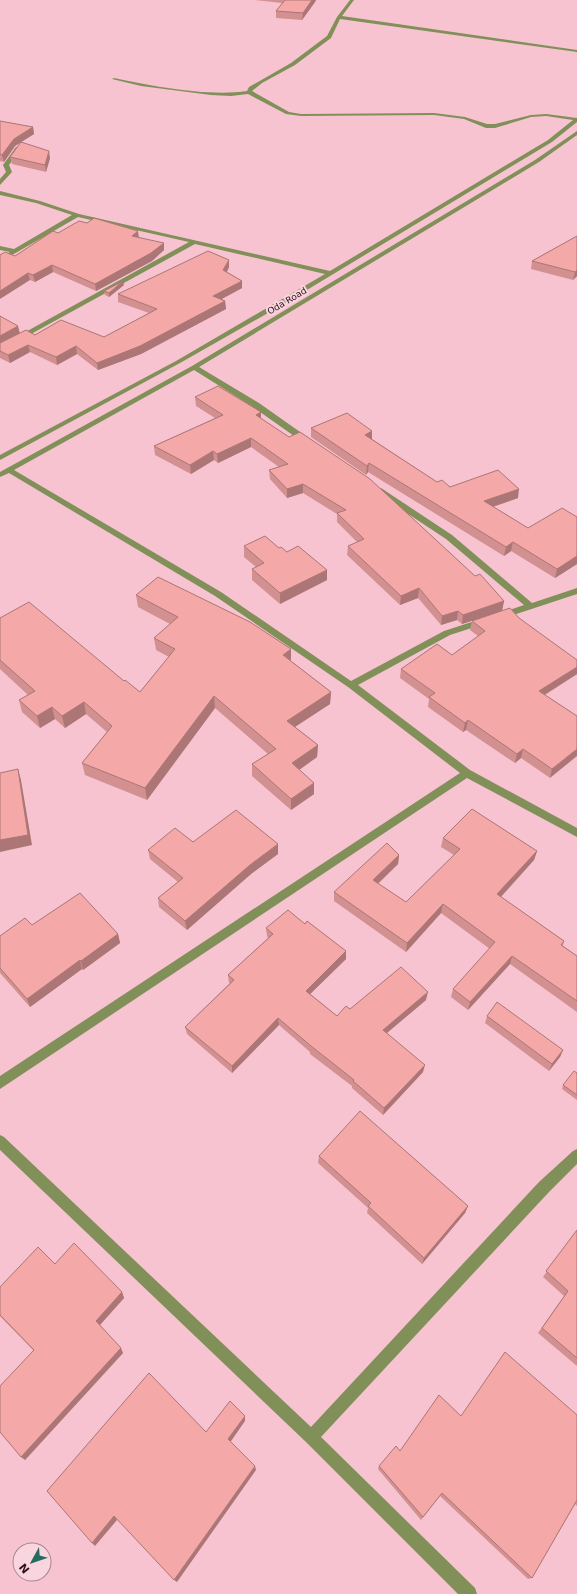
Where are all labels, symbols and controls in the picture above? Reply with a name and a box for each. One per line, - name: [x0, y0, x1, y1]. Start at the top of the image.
- street label: Oda Road: [266, 285, 308, 317]
- north arrow: [12, 1542, 52, 1582]
- text: N: [17, 1560, 33, 1576]

